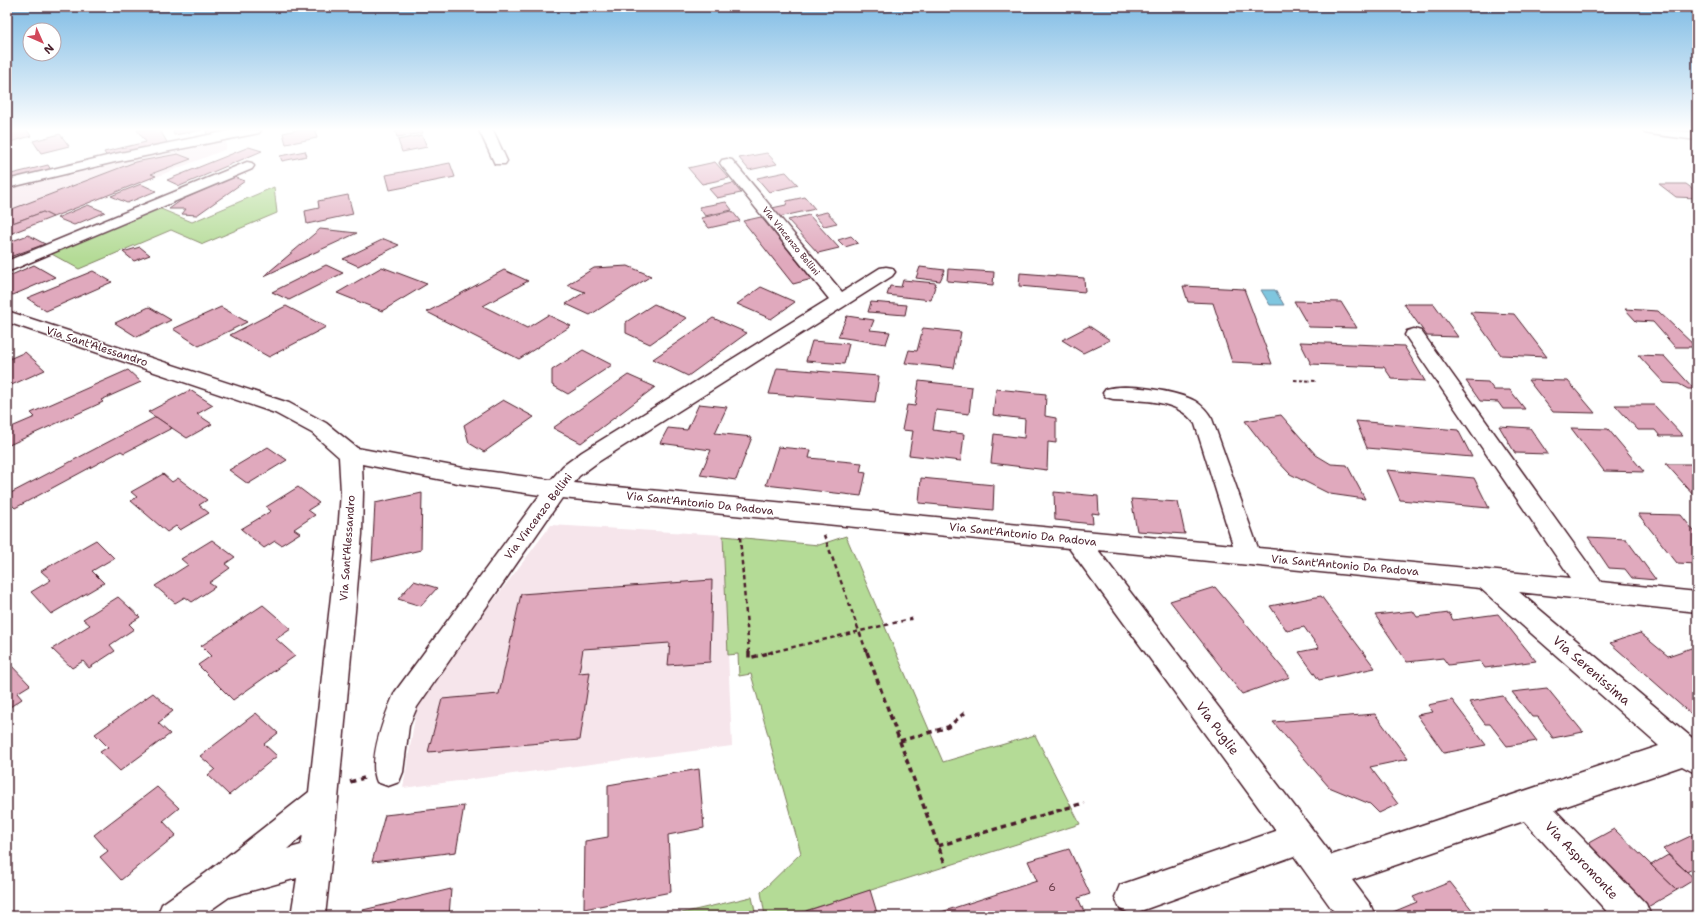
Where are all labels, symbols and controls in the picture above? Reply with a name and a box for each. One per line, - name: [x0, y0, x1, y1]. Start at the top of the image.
- north arrow: [22, 22, 62, 62]
- text: N: [40, 40, 57, 57]
- street label: Via Vincenzo Bellini: [759, 204, 823, 278]
- street label: Via Sant'Alessandro: [44, 323, 150, 370]
- street label: Via Vincenzo Bellini: [501, 470, 576, 563]
- street label: Via Sant'Antonio Da Padova: [625, 488, 775, 519]
- street label: Via Sant'Alessandro: [336, 494, 359, 601]
- street label: Via Sant'Antonio Da Padova: [948, 519, 1098, 550]
- street label: Via Sant'Antonio Da Padova: [1270, 552, 1420, 579]
- street label: Via Serenissima: [1549, 632, 1634, 709]
- street label: Via Puglie: [1192, 698, 1243, 758]
- street label: Via Aspromonte: [1541, 818, 1622, 903]
- house number: 6: [1048, 880, 1056, 895]

